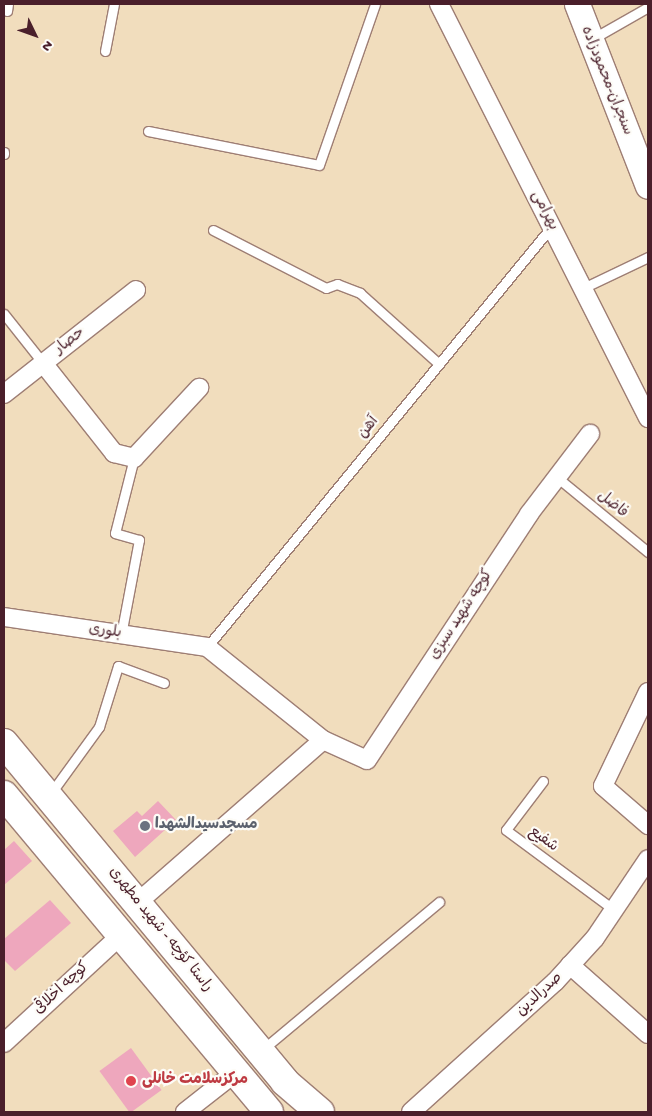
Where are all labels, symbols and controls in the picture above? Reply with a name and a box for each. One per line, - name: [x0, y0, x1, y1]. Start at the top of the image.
- north arrow: [10, 10, 60, 60]
- street label: سنجران-محمودزاده: [576, 24, 636, 138]
- text: N: [37, 36, 56, 54]
- street label: بهرامی: [526, 188, 562, 234]
- street label: حصار: [51, 325, 89, 359]
- street label: آهن: [355, 413, 383, 443]
- street label: فاضل: [593, 487, 631, 523]
- street label: کوچه شهید سبزی: [426, 567, 498, 663]
- street label: بلوری: [87, 621, 123, 643]
- place label: مسجدسیدالشهدا: [155, 817, 257, 835]
- marker: مسجدسیدالشهدا: [139, 820, 151, 832]
- street label: شفیع: [525, 823, 561, 857]
- street label: راستا کؤچه - شهید مطهری: [104, 864, 216, 996]
- street label: کوچه اخلاقی: [31, 959, 93, 1019]
- street label: صدرالدین: [513, 969, 567, 1021]
- place label: مرکزسلامت خانلی: [142, 1072, 248, 1090]
- marker: مرکزسلامت خانلی: [124, 1074, 138, 1088]

